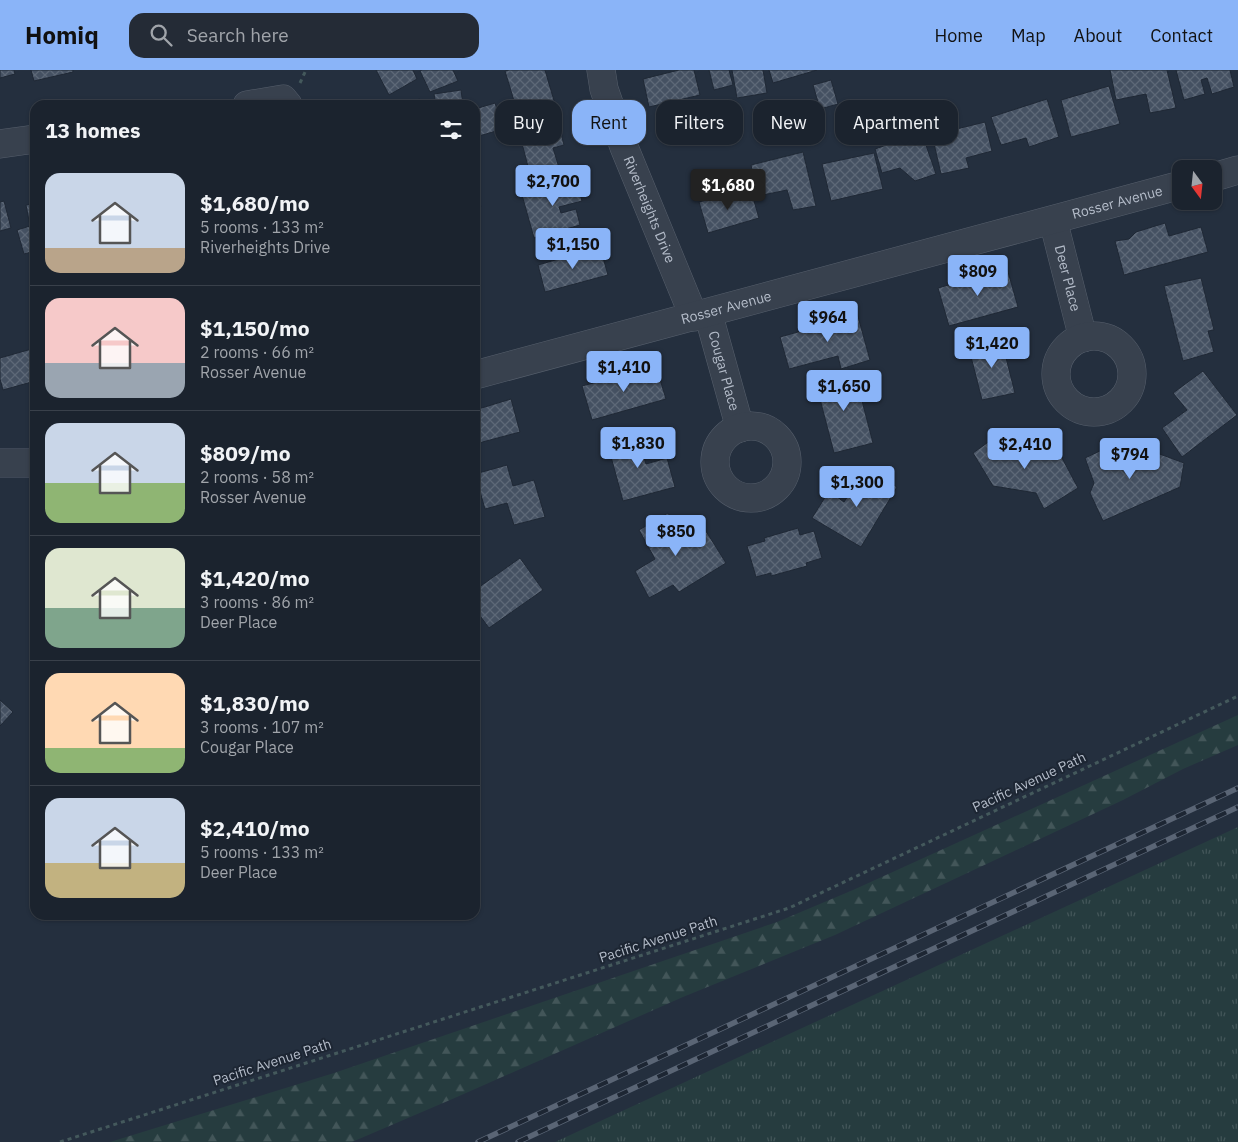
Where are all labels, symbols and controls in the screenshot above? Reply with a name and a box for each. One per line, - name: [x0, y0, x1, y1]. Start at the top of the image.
- search box: [129, 13, 479, 58]
- text: Homiq: [25, 19, 99, 51]
- icon: search: [147, 21, 175, 49]
- text: Search here: [187, 23, 289, 47]
- text: Home: [935, 24, 983, 47]
- text: Map: [1011, 24, 1046, 47]
- text: About: [1074, 24, 1122, 47]
- text: Contact: [1150, 24, 1213, 47]
- chip: Buy: [495, 100, 562, 145]
- chip: Rent: [572, 100, 646, 145]
- chip: Filters: [656, 100, 743, 145]
- chip: New: [753, 100, 825, 145]
- chip: Apartment: [835, 100, 958, 145]
- text: 13 homes: [45, 116, 141, 144]
- icon: filters: [437, 116, 465, 144]
- street label: Riverheights Drive: [620, 153, 680, 266]
- north arrow: [1172, 160, 1222, 210]
- map controls: [1172, 160, 1222, 210]
- pin: $2,700: [512, 164, 594, 207]
- pin: $1,680: [687, 168, 769, 211]
- text: $2,700: [527, 171, 579, 191]
- text: $1,680: [702, 175, 754, 195]
- street label: Rosser Avenue: [1070, 181, 1165, 223]
- text: $1,680/mo: [200, 189, 310, 217]
- icon: home: [85, 193, 145, 253]
- text: 5 rooms · 133 m²: [200, 217, 324, 237]
- pin: $1,150: [532, 228, 614, 270]
- text: $1,150: [547, 234, 599, 254]
- text: Riverheights Drive: [200, 237, 330, 257]
- street label: Deer Place: [1051, 243, 1085, 313]
- pin: $809: [948, 254, 1008, 297]
- text: $809: [959, 261, 997, 281]
- street label: Rosser Avenue: [679, 287, 774, 328]
- pin: $964: [798, 300, 858, 343]
- text: $964: [809, 307, 847, 327]
- text: $1,150/mo: [200, 314, 310, 342]
- icon: home: [85, 318, 145, 378]
- pin: $1,420: [951, 326, 1033, 369]
- street label: Cougar Place: [704, 329, 744, 413]
- text: $1,420: [966, 333, 1018, 353]
- text: 2 rooms · 66 m²: [200, 342, 314, 362]
- pin: $1,410: [583, 350, 665, 393]
- text: $1,410: [598, 357, 650, 377]
- text: Rosser Avenue: [200, 362, 306, 382]
- pin: $1,650: [803, 370, 885, 412]
- text: $1,650: [818, 376, 870, 396]
- pin: $1,830: [597, 426, 679, 469]
- pin: $2,410: [984, 428, 1066, 470]
- text: $1,830: [612, 433, 664, 453]
- text: $2,410: [999, 434, 1051, 454]
- pin: $794: [1100, 438, 1160, 480]
- text: $809/mo: [200, 439, 291, 467]
- icon: home: [85, 443, 145, 503]
- text: $794: [1111, 444, 1149, 464]
- pin: $1,300: [816, 466, 898, 508]
- text: 2 rooms · 58 m²: [200, 467, 314, 487]
- text: $1,300: [831, 472, 883, 492]
- text: Rosser Avenue: [200, 487, 306, 507]
- pin: $850: [646, 514, 706, 557]
- text: $850: [657, 521, 695, 541]
- text: $1,420/mo: [200, 564, 310, 592]
- icon: home: [85, 568, 145, 628]
- text: 3 rooms · 86 m²: [200, 592, 314, 612]
- text: Deer Place: [200, 612, 277, 632]
- text: $1,830/mo: [200, 689, 310, 717]
- icon: home: [85, 693, 145, 753]
- text: 3 rooms · 107 m²: [200, 717, 324, 737]
- text: Cougar Place: [200, 737, 294, 757]
- street label: Pacific Avenue Path: [969, 748, 1089, 816]
- text: $2,410/mo: [200, 814, 310, 842]
- icon: home: [85, 818, 145, 878]
- text: 5 rooms · 133 m²: [200, 842, 324, 862]
- text: Deer Place: [200, 862, 277, 882]
- street label: Pacific Avenue Path: [597, 911, 719, 967]
- street label: Pacific Avenue Path: [211, 1034, 333, 1090]

